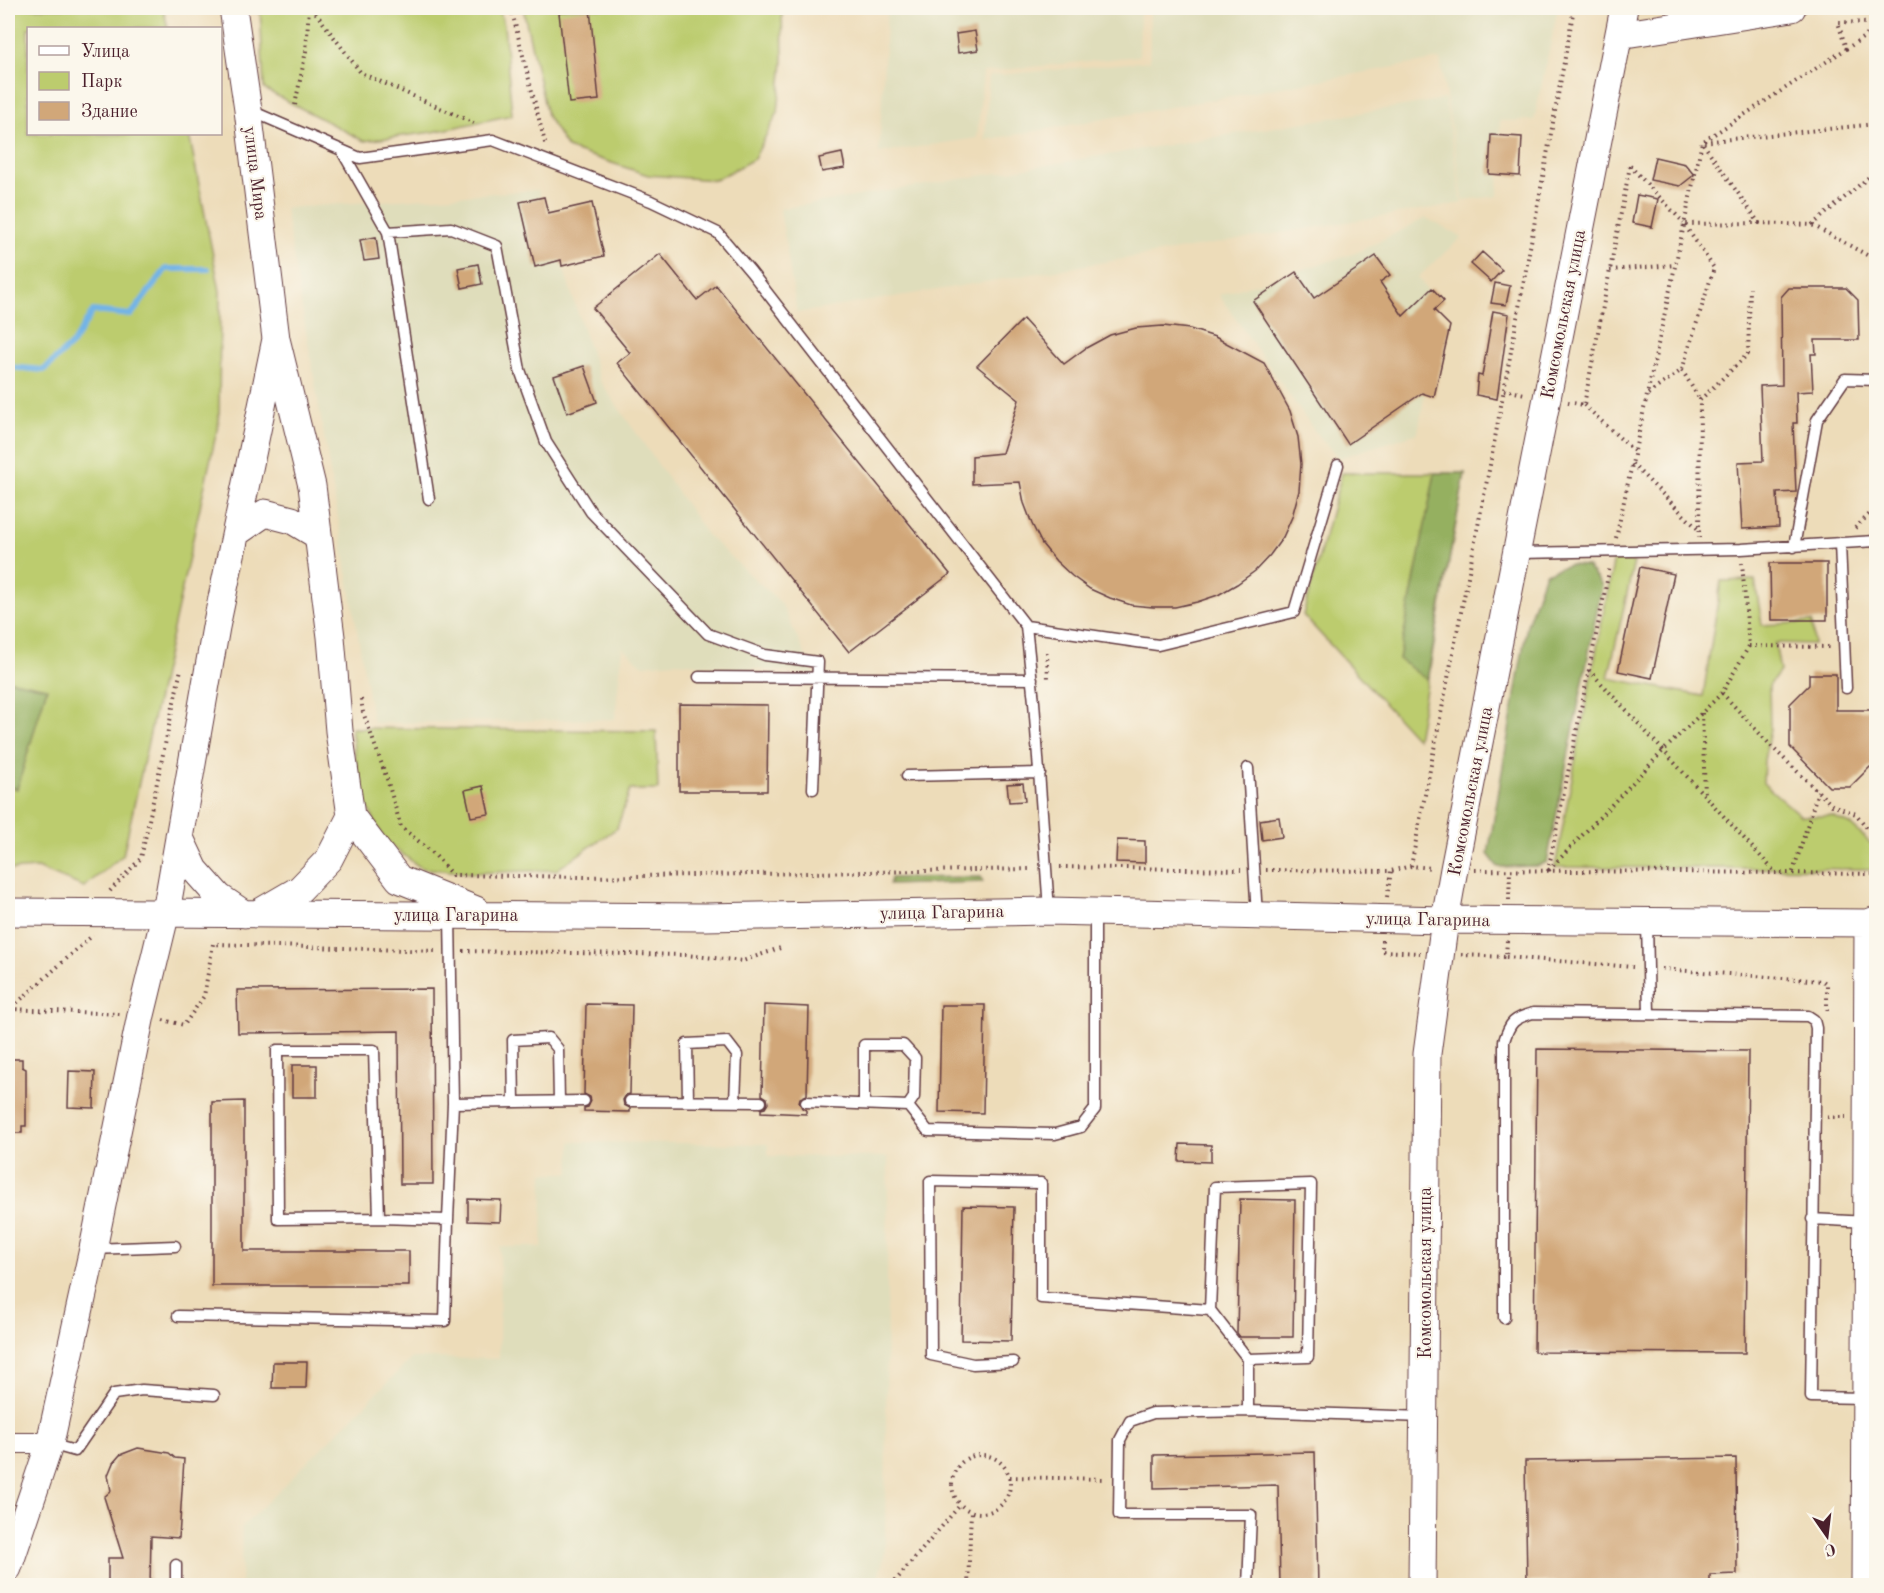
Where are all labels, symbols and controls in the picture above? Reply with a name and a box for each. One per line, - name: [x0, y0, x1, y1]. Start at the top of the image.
- legend: [27, 27, 222, 135]
- text: Улица: [81, 43, 130, 61]
- text: Парк: [81, 73, 122, 91]
- text: Здание: [81, 103, 138, 121]
- street label: улица Мира: [240, 125, 270, 221]
- street label: Комсомольская улица: [1539, 228, 1589, 400]
- street label: Комсомольская улица: [1446, 705, 1496, 877]
- street label: улица Гагарина: [880, 903, 1005, 923]
- street label: улица Гагарина: [394, 907, 518, 925]
- street label: улица Гагарина: [1366, 910, 1491, 930]
- street label: Комсомольская улица: [1417, 1187, 1435, 1359]
- north arrow: [1797, 1506, 1857, 1566]
- text: С: [1823, 1540, 1837, 1558]

